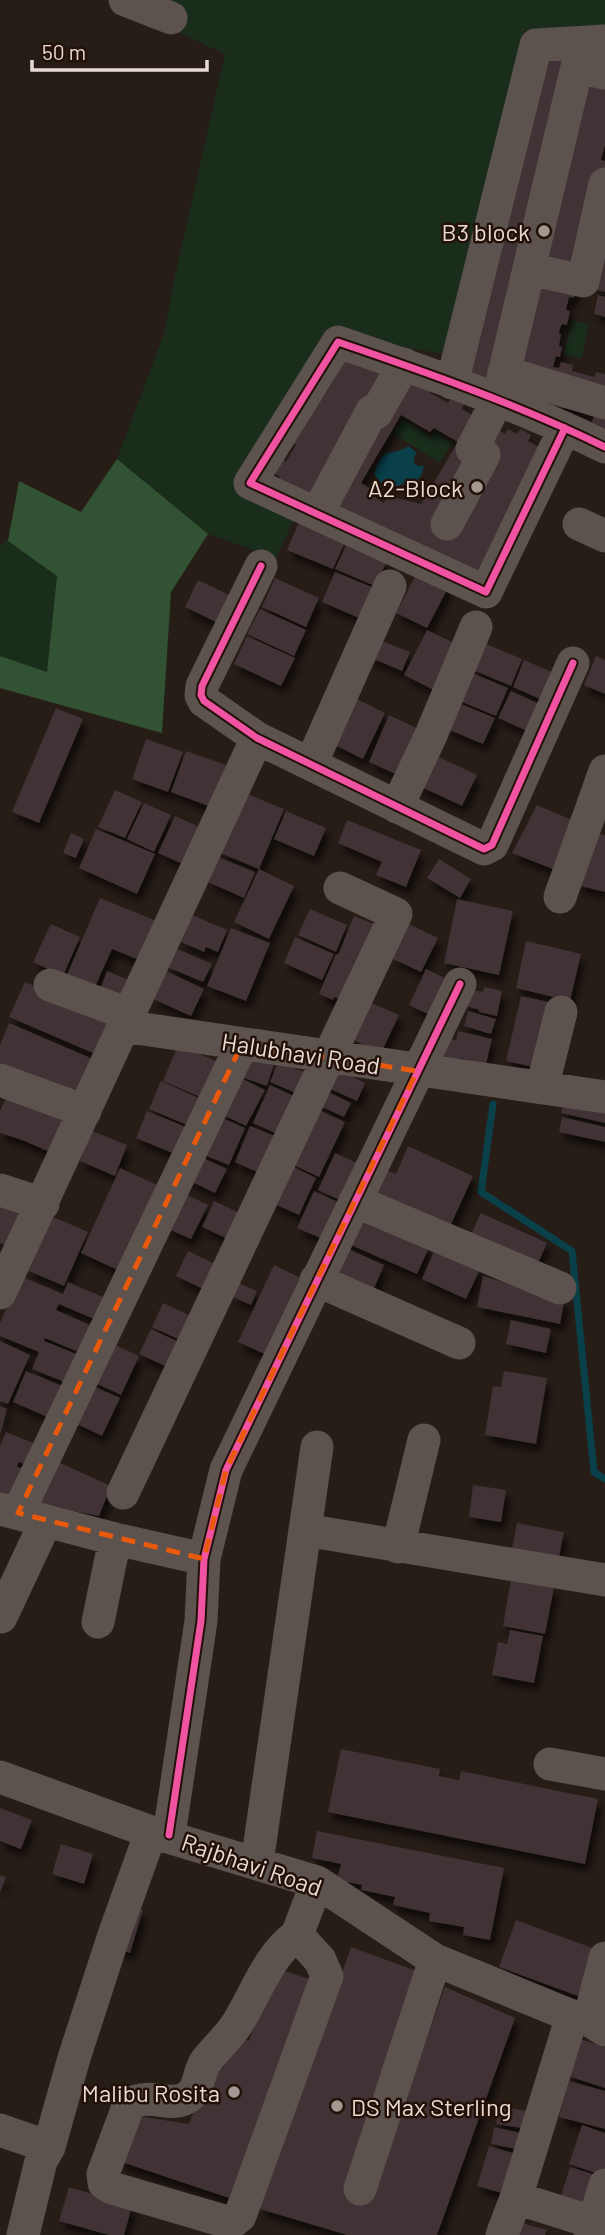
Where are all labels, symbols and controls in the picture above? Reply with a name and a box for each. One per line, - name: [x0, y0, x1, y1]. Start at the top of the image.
- scale bar: [32, 28, 206, 72]
- text: 50 m: [42, 39, 86, 64]
- place label: B3 block: [442, 217, 530, 246]
- marker: B3 block: [536, 223, 552, 239]
- place label: A2-Block: [368, 473, 463, 502]
- marker: A2-Block: [469, 479, 485, 495]
- street label: Halubhavi Road: [220, 1026, 382, 1080]
- street label: Rajbhavi Road: [178, 1826, 326, 1902]
- place label: Malibu Rosita: [82, 2078, 220, 2107]
- marker: Malibu Rosita: [226, 2084, 242, 2100]
- place label: DS Max Sterling: [351, 2092, 512, 2121]
- marker: DS Max Sterling: [329, 2098, 345, 2114]

